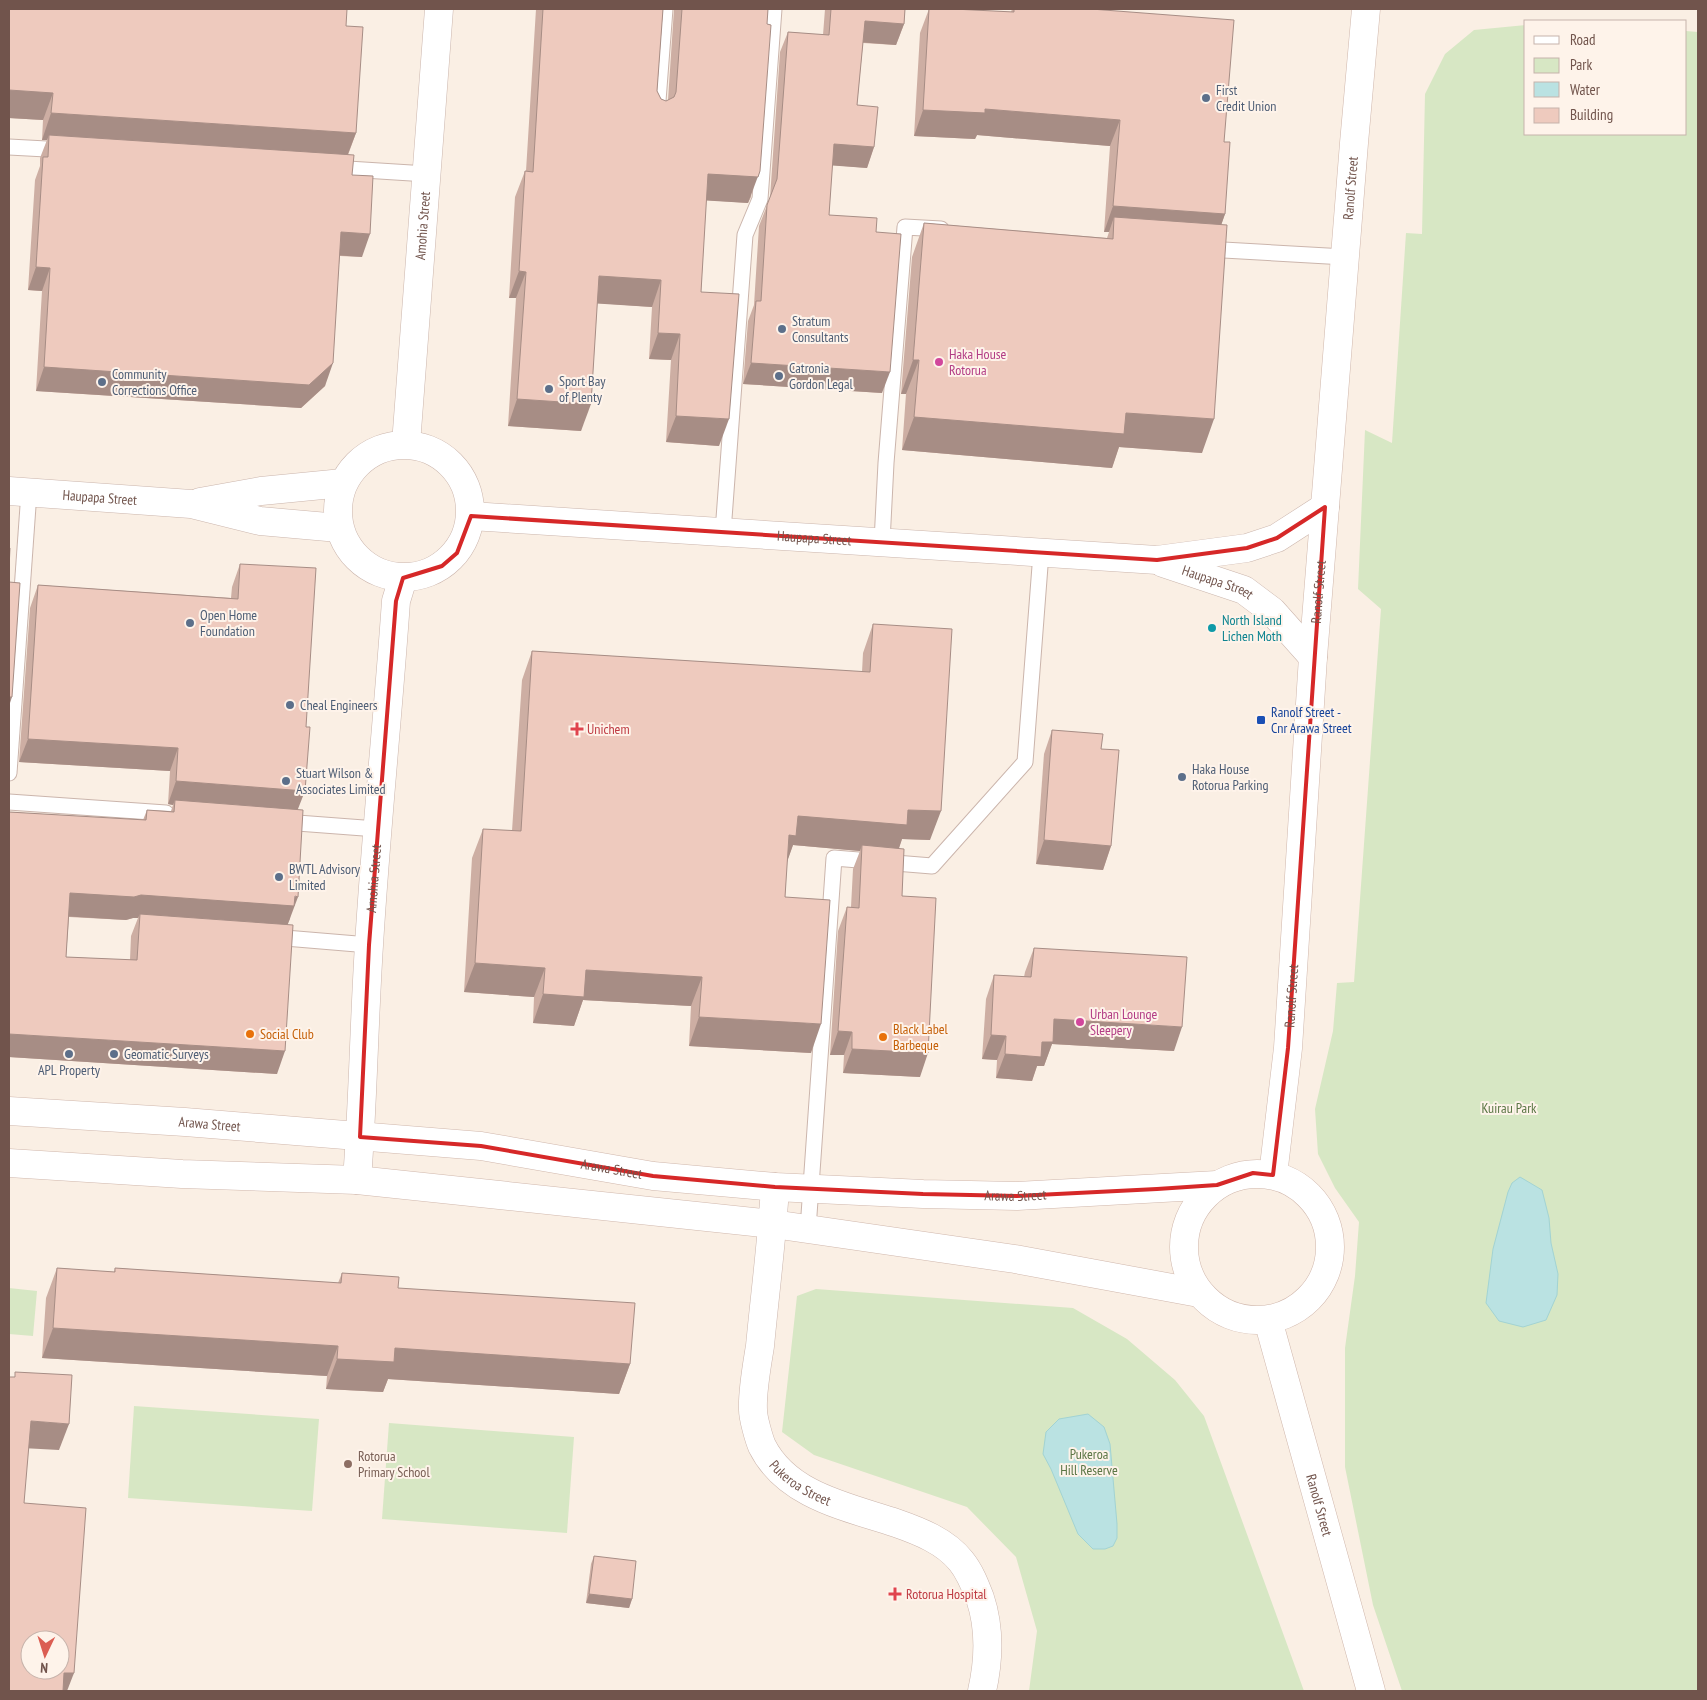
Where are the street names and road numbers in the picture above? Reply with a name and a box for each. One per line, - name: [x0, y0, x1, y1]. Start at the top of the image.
- street label: Ranolf Street: [1339, 156, 1362, 221]
- street label: Amohia Street: [411, 191, 434, 261]
- street label: Haupapa Street: [62, 486, 138, 509]
- street label: Haupapa Street: [776, 527, 852, 549]
- street label: Ranolf Street: [1307, 559, 1330, 624]
- street label: Haupapa Street: [1180, 561, 1257, 603]
- street label: Amohia Street: [362, 843, 385, 913]
- street label: Ranolf Street: [1280, 964, 1302, 1028]
- street label: Arawa Street: [178, 1113, 241, 1135]
- street label: Arawa Street: [580, 1155, 644, 1183]
- street label: Arawa Street: [984, 1185, 1047, 1205]
- street label: Pukeroa Street: [765, 1456, 834, 1510]
- street label: Ranolf Street: [1302, 1472, 1337, 1538]

